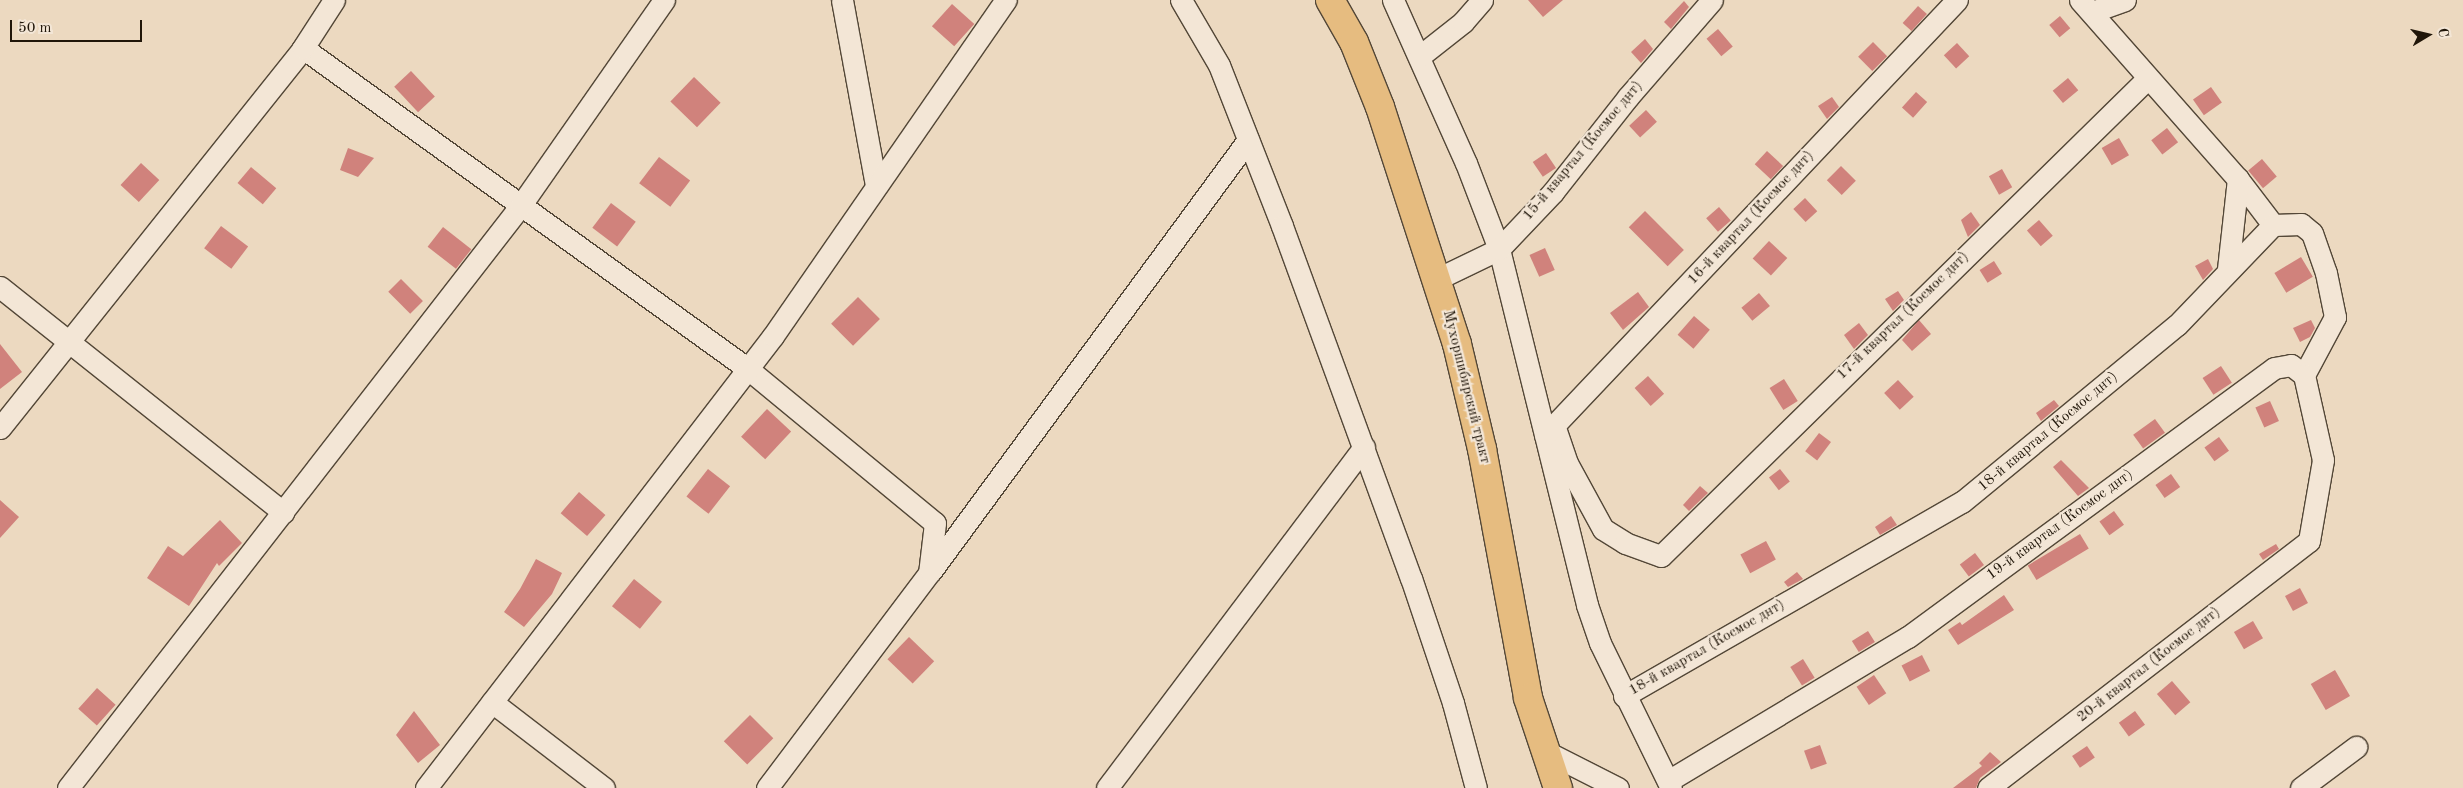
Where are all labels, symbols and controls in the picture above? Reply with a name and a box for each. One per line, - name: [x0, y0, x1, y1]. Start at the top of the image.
- scale bar: [12, 10, 145, 42]
- north arrow: [2403, 10, 2453, 60]
- text: 50 m: [18, 21, 52, 36]
- text: С: [2435, 27, 2450, 38]
- street label: 15-й квартал (Космос днт): [1519, 77, 1647, 225]
- street label: 16-й квартал (Космос днт): [1684, 147, 1818, 289]
- street label: 17-й квартал (Космос днт): [1833, 248, 1973, 384]
- street label: Мухоршибирский тракт: [1438, 309, 1494, 465]
- street label: 18-й квартал (Космос днт): [1974, 368, 2122, 496]
- street label: 19-й квартал (Космос днт): [1983, 466, 2137, 584]
- street label: 18-й квартал (Космос днт): [1626, 596, 1788, 700]
- street label: 20-й квартал (Космос днт): [2074, 603, 2224, 727]

